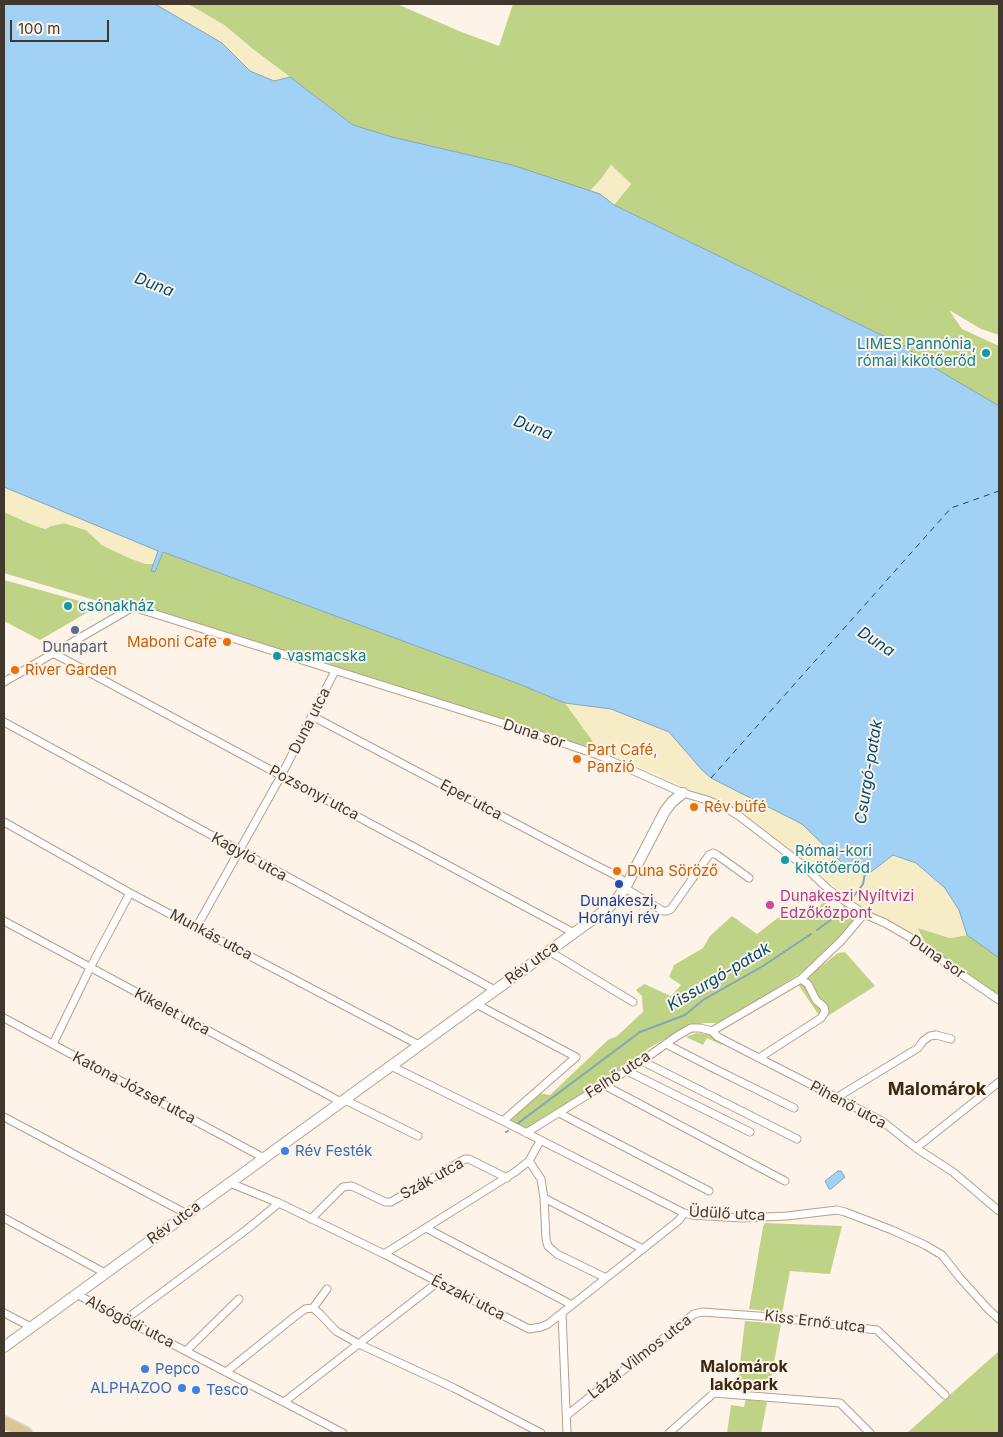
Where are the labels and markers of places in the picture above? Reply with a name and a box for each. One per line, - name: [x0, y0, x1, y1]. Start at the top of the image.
- place label: LIMES Pannónia, római kikötőerőd: [857, 335, 976, 370]
- marker: LIMES Pannónia, római kikötőerőd: [980, 347, 992, 359]
- place label: csónakház: [78, 597, 155, 615]
- marker: csónakház: [62, 600, 74, 612]
- marker: Dunapart: [69, 624, 81, 636]
- place label: Maboni Cafe: [127, 633, 217, 651]
- marker: Maboni Cafe: [221, 636, 233, 648]
- place label: Dunapart: [42, 638, 108, 656]
- place label: vasmacska: [287, 647, 366, 665]
- marker: vasmacska: [271, 650, 283, 662]
- place label: River Garden: [25, 661, 117, 679]
- marker: River Garden: [9, 664, 21, 676]
- place label: Part Café, Panzió: [587, 741, 658, 776]
- marker: Part Café, Panzió: [571, 753, 583, 765]
- place label: Rév büfé: [704, 798, 766, 816]
- marker: Rév büfé: [688, 801, 700, 813]
- place label: Római-kori kikötőerőd: [795, 842, 872, 877]
- marker: Római-kori kikötőerőd: [779, 854, 791, 866]
- place label: Duna Söröző: [627, 862, 718, 880]
- marker: Duna Söröző: [611, 865, 623, 877]
- marker: Dunakeszi, Horányi rév: [613, 878, 625, 890]
- place label: Dunakeszi Nyíltvizi Edzőközpont: [780, 887, 914, 922]
- place label: Dunakeszi, Horányi rév: [578, 892, 660, 927]
- marker: Dunakeszi Nyíltvizi Edzőközpont: [764, 899, 776, 911]
- place label: Rév Festék: [295, 1142, 372, 1160]
- marker: Rév Festék: [279, 1145, 291, 1157]
- place label: Pepco: [155, 1360, 200, 1378]
- marker: Pepco: [139, 1363, 151, 1375]
- place label: ALPHAZOO: [90, 1379, 172, 1397]
- place label: Tesco: [206, 1381, 249, 1399]
- marker: ALPHAZOO: [176, 1382, 188, 1394]
- marker: Tesco: [190, 1384, 202, 1396]

